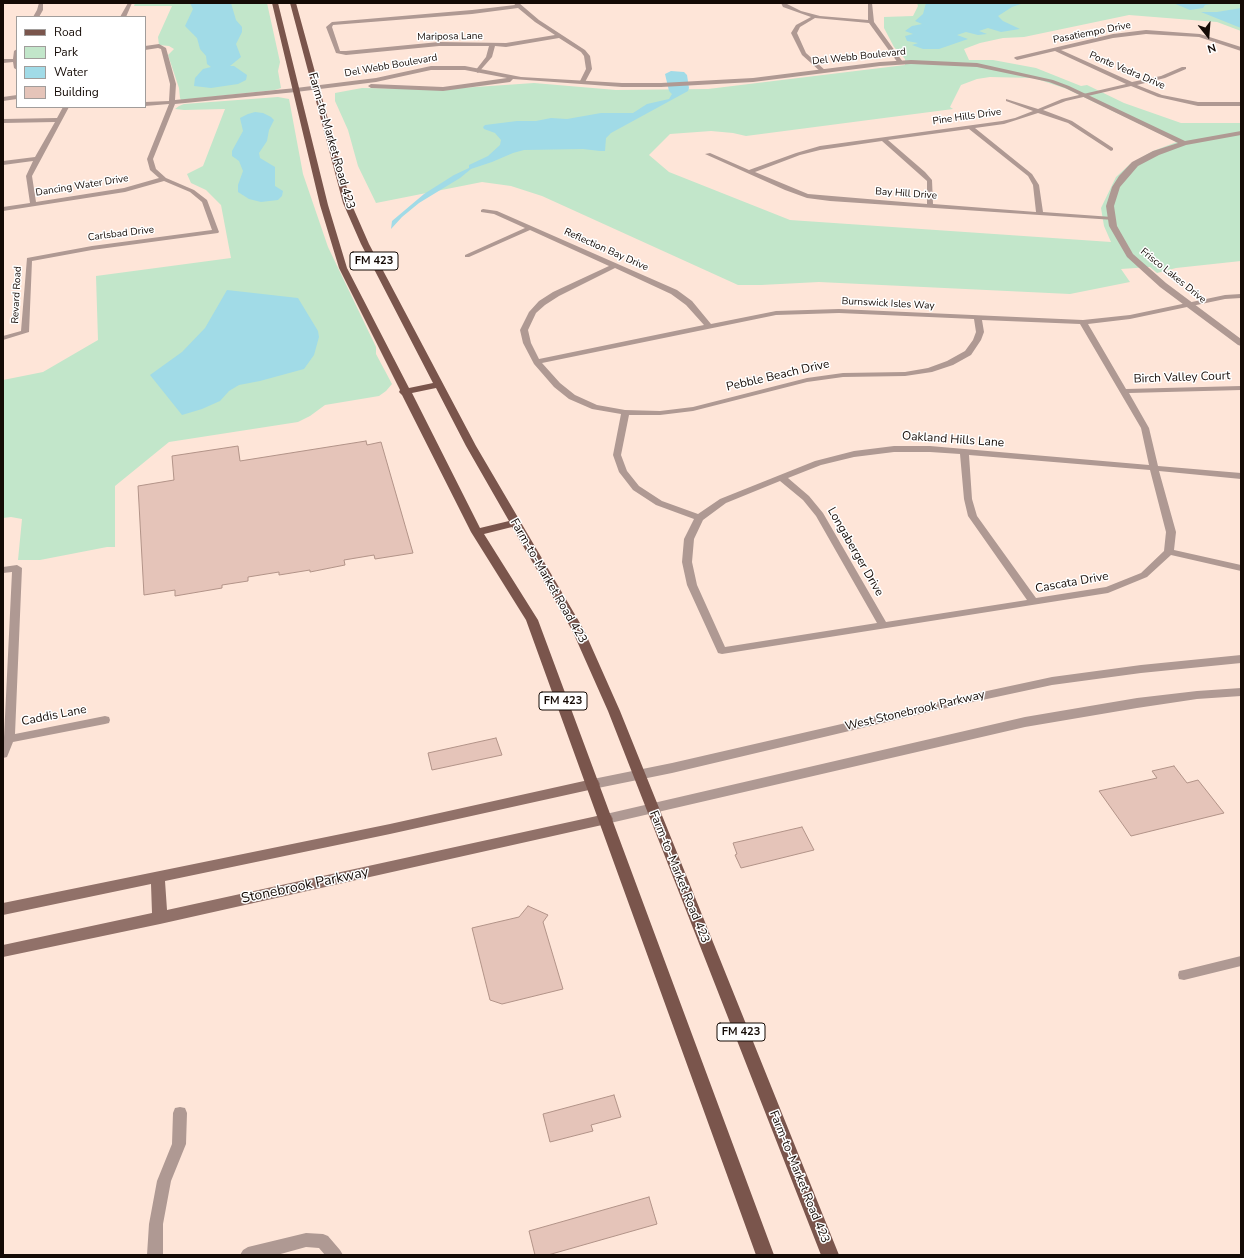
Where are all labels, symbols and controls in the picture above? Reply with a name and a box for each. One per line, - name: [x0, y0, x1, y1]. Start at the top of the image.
- legend: [16, 16, 146, 108]
- north arrow: [1188, 16, 1228, 56]
- street label: Pasatiempo Drive: [1052, 20, 1132, 46]
- text: Road: [54, 24, 82, 40]
- street label: Mariposa Lane: [417, 30, 483, 44]
- text: N: [1206, 40, 1218, 56]
- text: Park: [54, 44, 78, 60]
- street label: Del Webb Boulevard: [812, 46, 906, 68]
- street label: Ponte Vedra Drive: [1087, 50, 1167, 92]
- street label: Del Webb Boulevard: [344, 52, 438, 80]
- text: Water: [54, 64, 88, 80]
- street label: Farm-to-Market Road 423: [305, 71, 357, 211]
- text: Building: [54, 84, 99, 100]
- street label: Pine Hills Drive: [932, 106, 1002, 128]
- street label: Dancing Water Drive: [35, 173, 129, 199]
- street label: Bay Hill Drive: [875, 186, 937, 202]
- street label: Carlsbad Drive: [87, 224, 155, 244]
- street label: Reflection Bay Drive: [562, 226, 650, 274]
- street label: Frisco Lakes Drive: [1138, 246, 1208, 306]
- road number: FM 423: [350, 252, 398, 270]
- street label: Revard Road: [10, 266, 24, 324]
- street label: Burnswick Isles Way: [841, 296, 935, 312]
- street label: Pebble Beach Drive: [725, 357, 831, 395]
- street label: Birch Valley Court: [1133, 369, 1231, 387]
- street label: Oakland Hills Lane: [901, 429, 1005, 451]
- street label: Longaberger Drive: [824, 505, 886, 599]
- street label: Farm-to-Market Road 423: [506, 516, 590, 646]
- street label: Cascata Drive: [1034, 569, 1110, 597]
- street label: West Stonebrook Parkway: [844, 688, 986, 734]
- road number: FM 423: [539, 692, 587, 710]
- street label: Caddis Lane: [20, 703, 88, 729]
- street label: Farm-to-Market Road 423: [646, 809, 712, 945]
- street label: Stonebrook Parkway: [240, 864, 370, 908]
- road number: FM 423: [717, 1023, 765, 1041]
- street label: Farm-to-Market Road 423: [766, 1109, 832, 1245]

